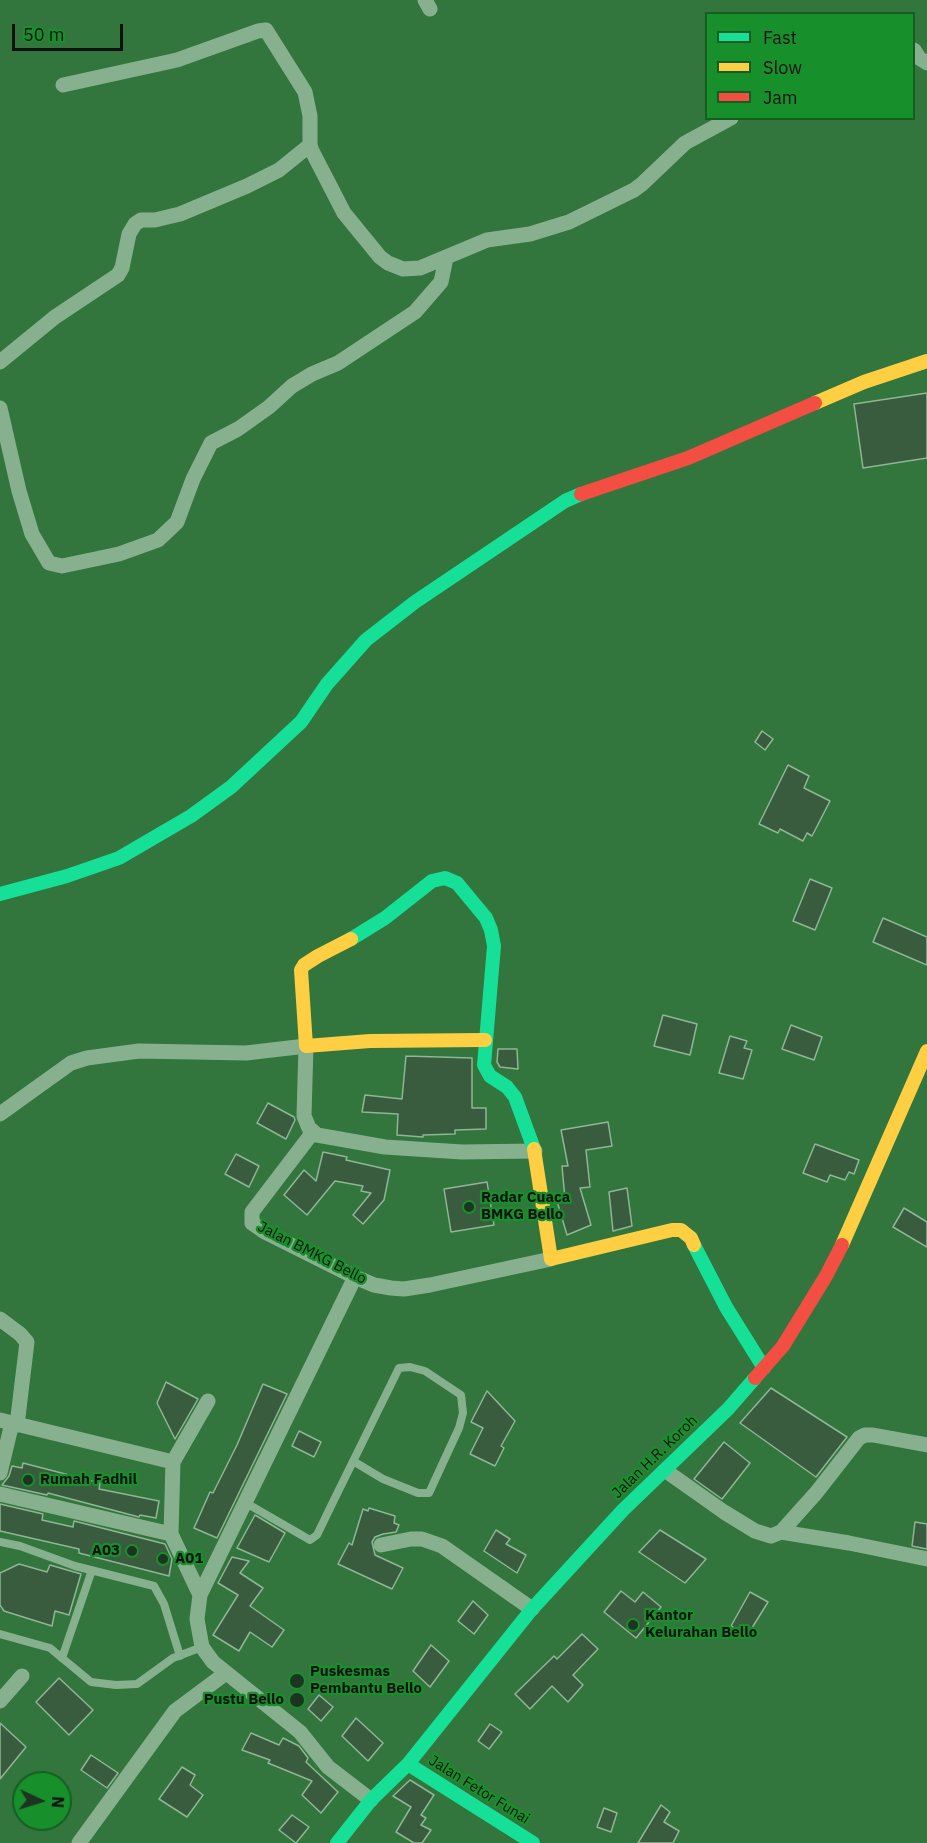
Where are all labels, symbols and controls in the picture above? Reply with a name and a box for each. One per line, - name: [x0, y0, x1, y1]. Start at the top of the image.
- scale bar: [15, 12, 126, 50]
- legend: [705, 12, 915, 120]
- text: 50 m: [23, 23, 65, 46]
- text: Fast: [763, 26, 797, 49]
- text: Slow: [763, 56, 802, 79]
- text: Jam: [763, 86, 798, 109]
- place label: Radar Cuaca BMKG Bello: [481, 1189, 570, 1224]
- marker: Radar Cuaca BMKG Bello: [462, 1200, 476, 1214]
- street label: Jalan BMKG Bello: [255, 1218, 369, 1288]
- street label: Jalan H.R. Koroh: [609, 1412, 701, 1502]
- place label: Rumah Fadhil: [40, 1471, 137, 1489]
- marker: Rumah Fadhil: [21, 1473, 35, 1487]
- place label: A03: [92, 1542, 120, 1560]
- marker: A03: [125, 1544, 139, 1558]
- place label: A01: [175, 1550, 203, 1568]
- marker: A01: [156, 1552, 170, 1566]
- place label: Kantor Kelurahan Bello: [645, 1607, 757, 1642]
- marker: Kantor Kelurahan Bello: [626, 1618, 640, 1632]
- place label: Puskesmas Pembantu Bello: [310, 1663, 422, 1698]
- marker: Puskesmas Pembantu Bello: [288, 1672, 306, 1690]
- place label: Pustu Bello: [204, 1691, 284, 1709]
- marker: Pustu Bello: [288, 1691, 306, 1709]
- street label: Jalan Fetor Funai: [425, 1752, 533, 1828]
- north arrow: [12, 1771, 72, 1831]
- text: N: [48, 1796, 68, 1809]

